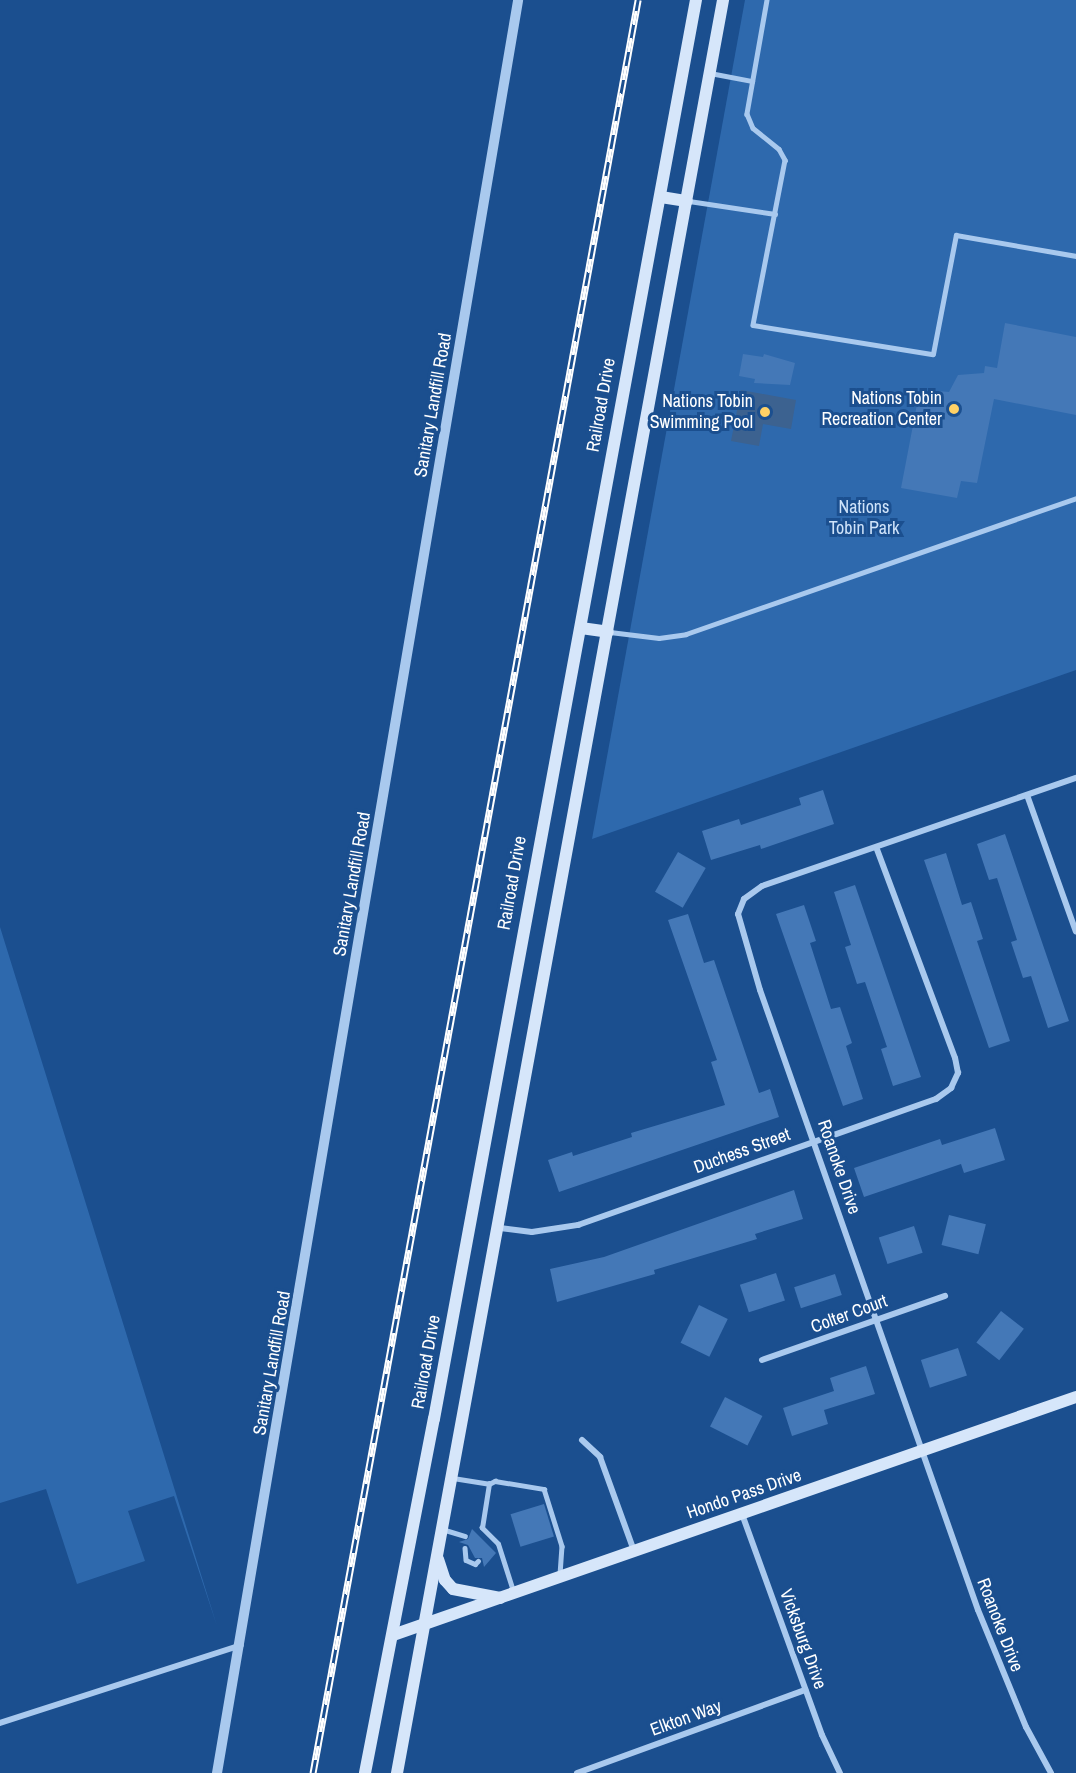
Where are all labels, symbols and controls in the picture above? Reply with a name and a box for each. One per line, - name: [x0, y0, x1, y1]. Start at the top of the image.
- street label: Sanitary Landfill Road: [410, 331, 456, 479]
- street label: Railroad Drive: [582, 356, 620, 454]
- place label: Nations Tobin Recreation Center: [821, 388, 942, 430]
- place label: Nations Tobin Swimming Pool: [650, 391, 753, 434]
- marker: Nations Tobin Recreation Center: [947, 402, 961, 416]
- marker: Nations Tobin Swimming Pool: [758, 405, 772, 419]
- park label: Nations Tobin Park: [829, 497, 899, 540]
- street label: Sanitary Landfill Road: [329, 810, 375, 958]
- street label: Railroad Drive: [493, 834, 531, 932]
- street label: Roanoke Drive: [813, 1117, 865, 1217]
- street label: Duchess Street: [691, 1124, 793, 1178]
- street label: Sanitary Landfill Road: [249, 1289, 295, 1437]
- street label: Colter Court: [808, 1290, 890, 1338]
- street label: Railroad Drive: [407, 1313, 445, 1411]
- street label: Hondo Pass Drive: [684, 1464, 804, 1524]
- street label: Roanoke Drive: [972, 1575, 1028, 1675]
- street label: Vicksburg Drive: [775, 1586, 831, 1692]
- street label: Elkton Way: [647, 1695, 725, 1741]

